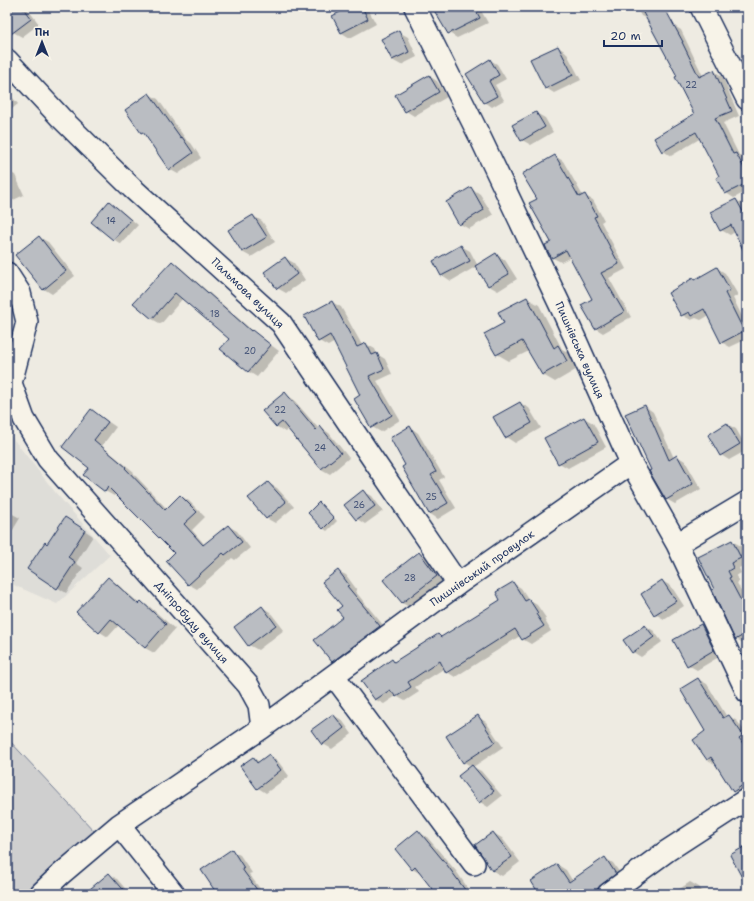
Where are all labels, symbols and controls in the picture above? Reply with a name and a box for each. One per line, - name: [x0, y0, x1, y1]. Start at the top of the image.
- north arrow: [22, 22, 62, 62]
- scale bar: [604, 22, 662, 48]
- text: Пн: [35, 25, 49, 40]
- text: 20 m: [610, 28, 641, 44]
- house number: 22: [685, 79, 697, 91]
- house number: 14: [106, 215, 116, 227]
- street label: Пальмова вулиця: [208, 255, 287, 332]
- street label: Пишнівська вулиця: [551, 299, 608, 401]
- house number: 18: [210, 308, 220, 320]
- house number: 20: [244, 345, 256, 357]
- house number: 22: [274, 404, 286, 416]
- house number: 24: [314, 442, 326, 454]
- house number: 25: [425, 491, 437, 503]
- house number: 26: [353, 499, 365, 511]
- street label: Пишнівський провулок: [427, 527, 537, 610]
- house number: 28: [404, 572, 416, 584]
- street label: Дніпробуду вулиця: [152, 578, 232, 667]

